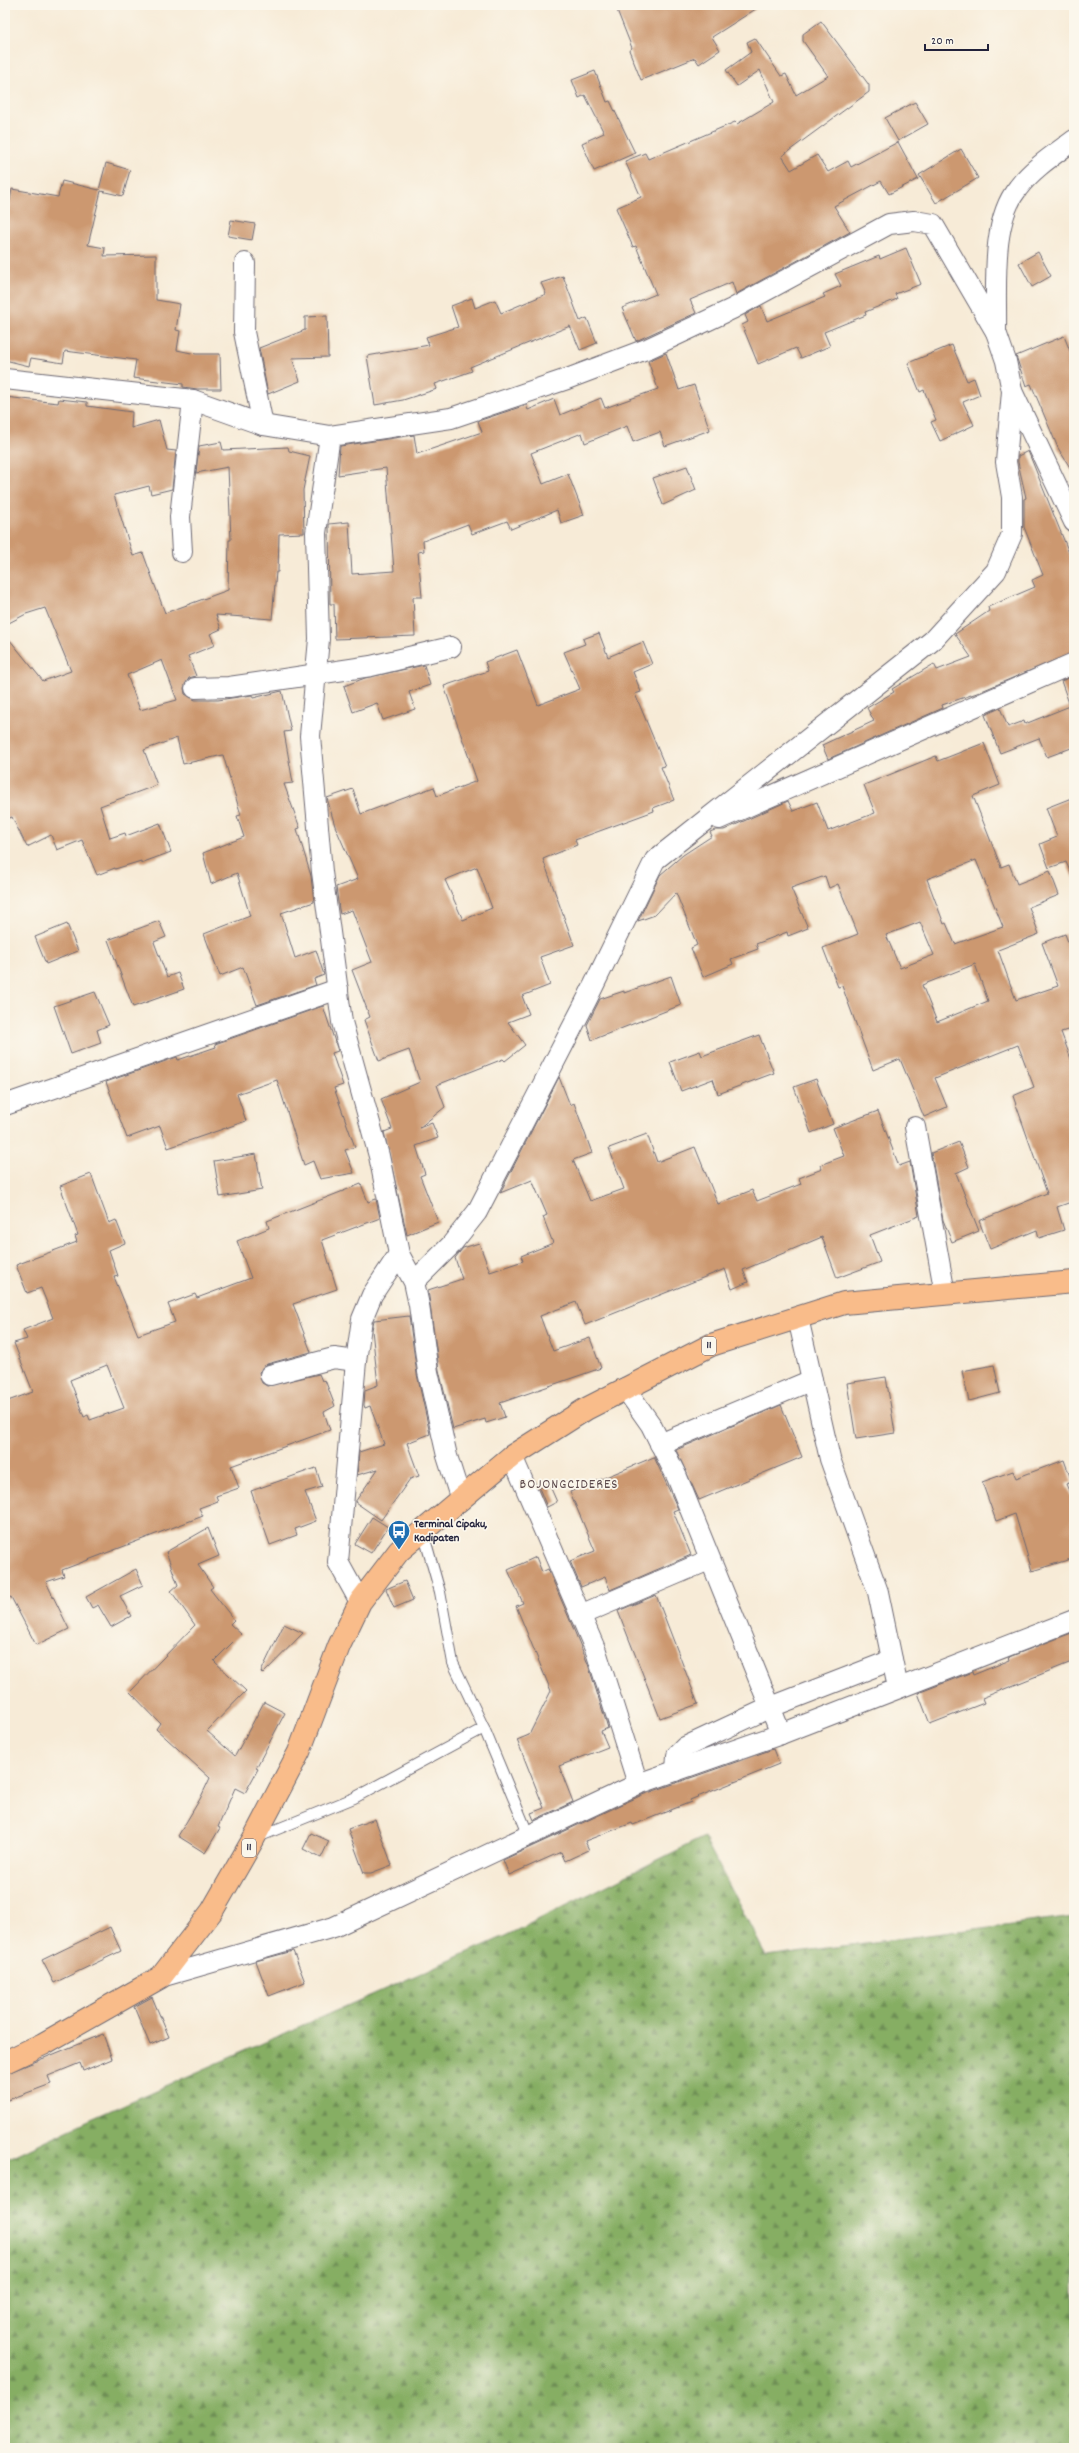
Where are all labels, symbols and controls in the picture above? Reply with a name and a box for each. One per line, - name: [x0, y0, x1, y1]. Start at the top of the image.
- scale bar: [925, 26, 988, 52]
- text: 20 m: [931, 33, 954, 50]
- road number: 11: [702, 1337, 716, 1355]
- district label: BOJONGCIDERES: [520, 1475, 618, 1495]
- place label: Terminal Cipaku, Kadipaten: [414, 1516, 487, 1547]
- bus stop icon: Terminal Cipaku, Kadipaten: [386, 1518, 412, 1551]
- road number: 11: [242, 1839, 256, 1857]

